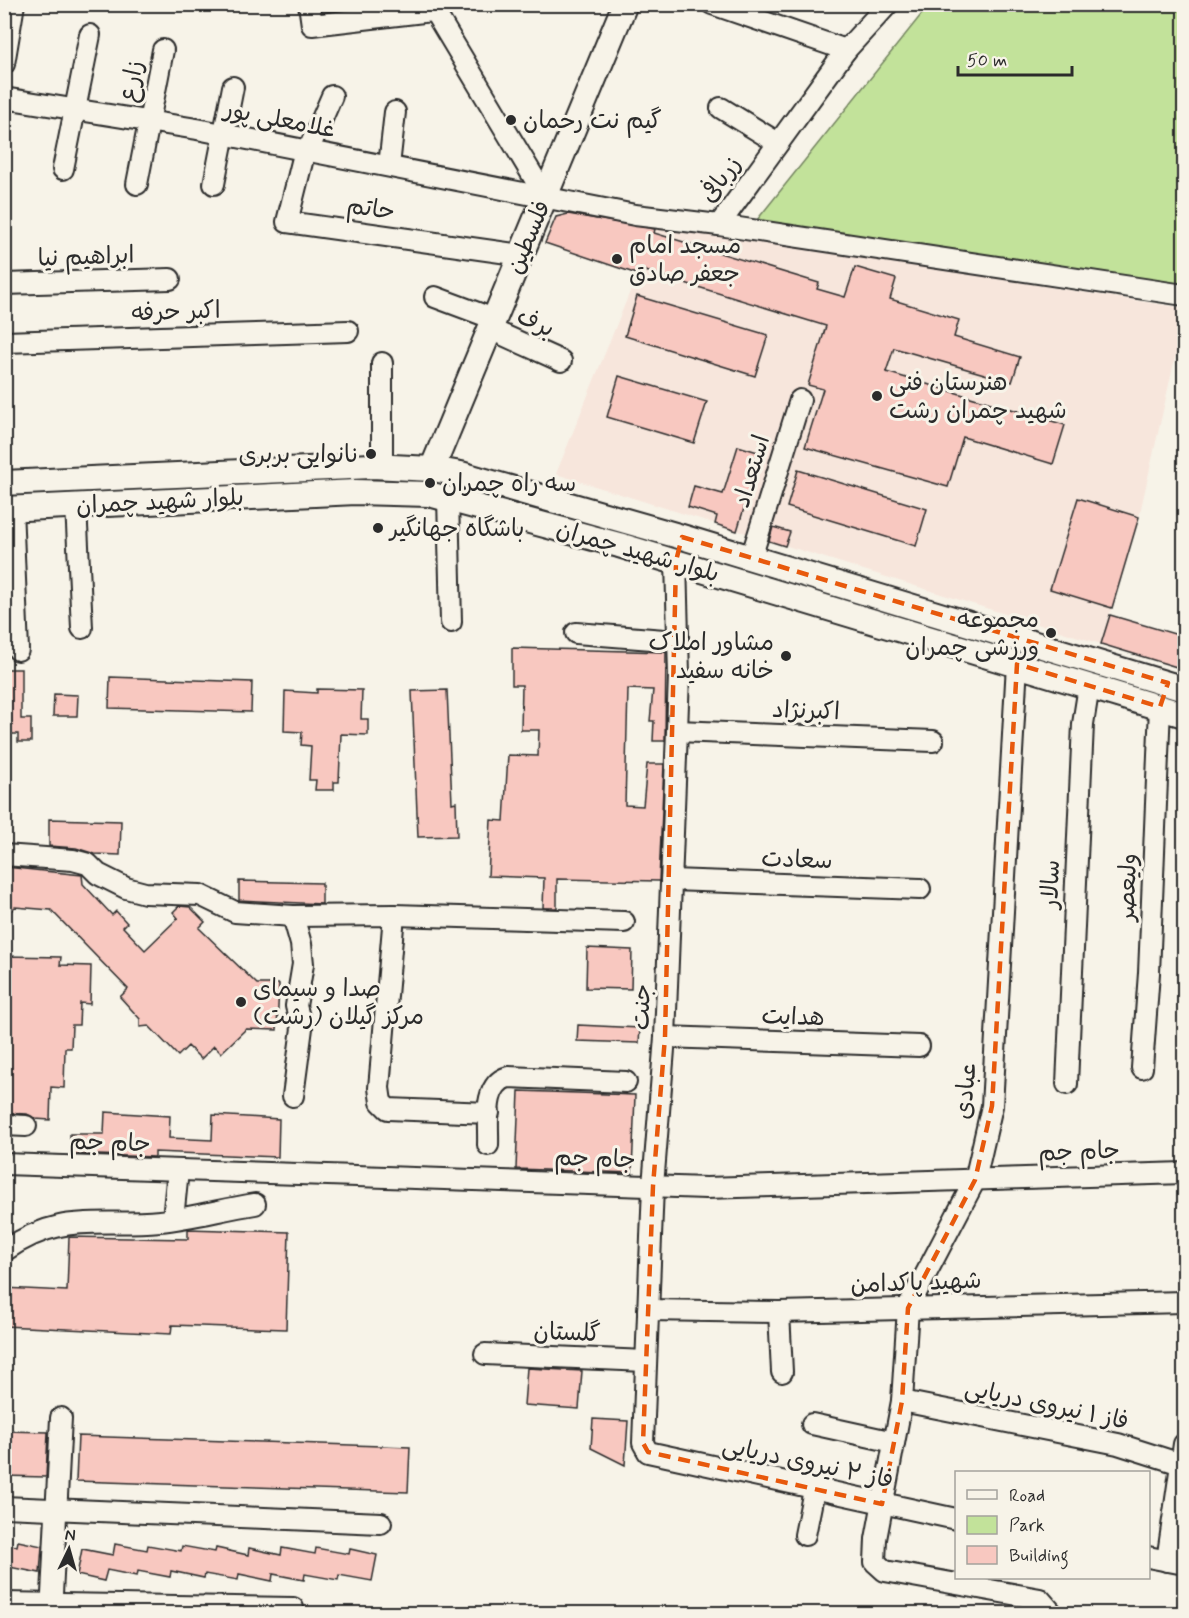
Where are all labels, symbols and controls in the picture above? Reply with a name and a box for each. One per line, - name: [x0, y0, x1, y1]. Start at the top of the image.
- scale bar: [958, 39, 1072, 77]
- text: 50 m: [967, 49, 1007, 73]
- street label: زارع: [113, 58, 152, 105]
- street label: غلامعلی پور: [220, 94, 338, 146]
- place label: گیم نت رحمان: [523, 106, 662, 138]
- marker: گیم نت رحمان: [504, 113, 518, 127]
- street label: زربافی: [693, 150, 749, 210]
- street label: حاتم: [345, 191, 397, 229]
- street label: فلسطین: [500, 196, 559, 279]
- place label: مسجد امام جعفر صادق: [629, 231, 741, 290]
- street label: ابراهیم نیا: [37, 240, 135, 276]
- marker: مسجد امام جعفر صادق: [610, 252, 624, 266]
- street label: اکبر حرفه: [131, 295, 221, 330]
- street label: برف: [512, 301, 559, 345]
- place label: هنرستان فنی شهید چمران رشت: [889, 368, 1067, 427]
- marker: هنرستان فنی شهید چمران رشت: [870, 389, 884, 403]
- street label: استعداد: [727, 431, 778, 512]
- place label: نانوایی بربری: [239, 440, 359, 471]
- marker: نانوایی بربری: [364, 447, 378, 461]
- place label: سه راه چمران: [442, 469, 576, 500]
- marker: سه راه چمران: [423, 476, 437, 490]
- street label: بلوار شهید چمران: [75, 483, 245, 522]
- place label: باشگاه جهانگیر: [388, 514, 525, 545]
- street label: بلوار شهید چمران: [553, 514, 723, 590]
- marker: باشگاه جهانگیر: [371, 521, 385, 535]
- place label: مجموعه ورزشی چمران: [905, 605, 1039, 664]
- marker: مجموعه ورزشی چمران: [1044, 626, 1058, 640]
- place label: مشاور املاک خانه سفید: [648, 628, 774, 687]
- marker: مشاور املاک خانه سفید: [779, 649, 793, 663]
- street label: اکبرنژاد: [771, 695, 841, 728]
- street label: سعادت: [761, 844, 833, 877]
- street label: ولیعصر: [1112, 853, 1145, 923]
- street label: سالار: [1035, 859, 1068, 911]
- place label: صدا و سیمای مرکز گیلان (رشت): [253, 974, 424, 1033]
- street label: جنت: [626, 983, 659, 1031]
- marker: صدا و سیمای مرکز گیلان (رشت): [234, 995, 248, 1009]
- street label: هدایت: [761, 1001, 825, 1034]
- street label: عبادی: [948, 1061, 985, 1121]
- street label: جام جم: [69, 1127, 151, 1161]
- street label: جام جم: [1038, 1136, 1120, 1170]
- street label: جام جم: [554, 1143, 636, 1177]
- street label: شهید پاکدامن: [850, 1266, 982, 1301]
- street label: گلستان: [533, 1317, 601, 1350]
- street label: فاز ۱ نیروی دریایی: [962, 1373, 1131, 1438]
- street label: فاز ۲ نیروی دریایی: [719, 1430, 896, 1497]
- legend: [955, 1471, 1150, 1579]
- text: Road: [1009, 1484, 1045, 1508]
- text: Park: [1009, 1514, 1045, 1538]
- north arrow: [39, 1519, 99, 1579]
- text: N: [64, 1525, 76, 1546]
- text: Building: [1009, 1544, 1069, 1570]

